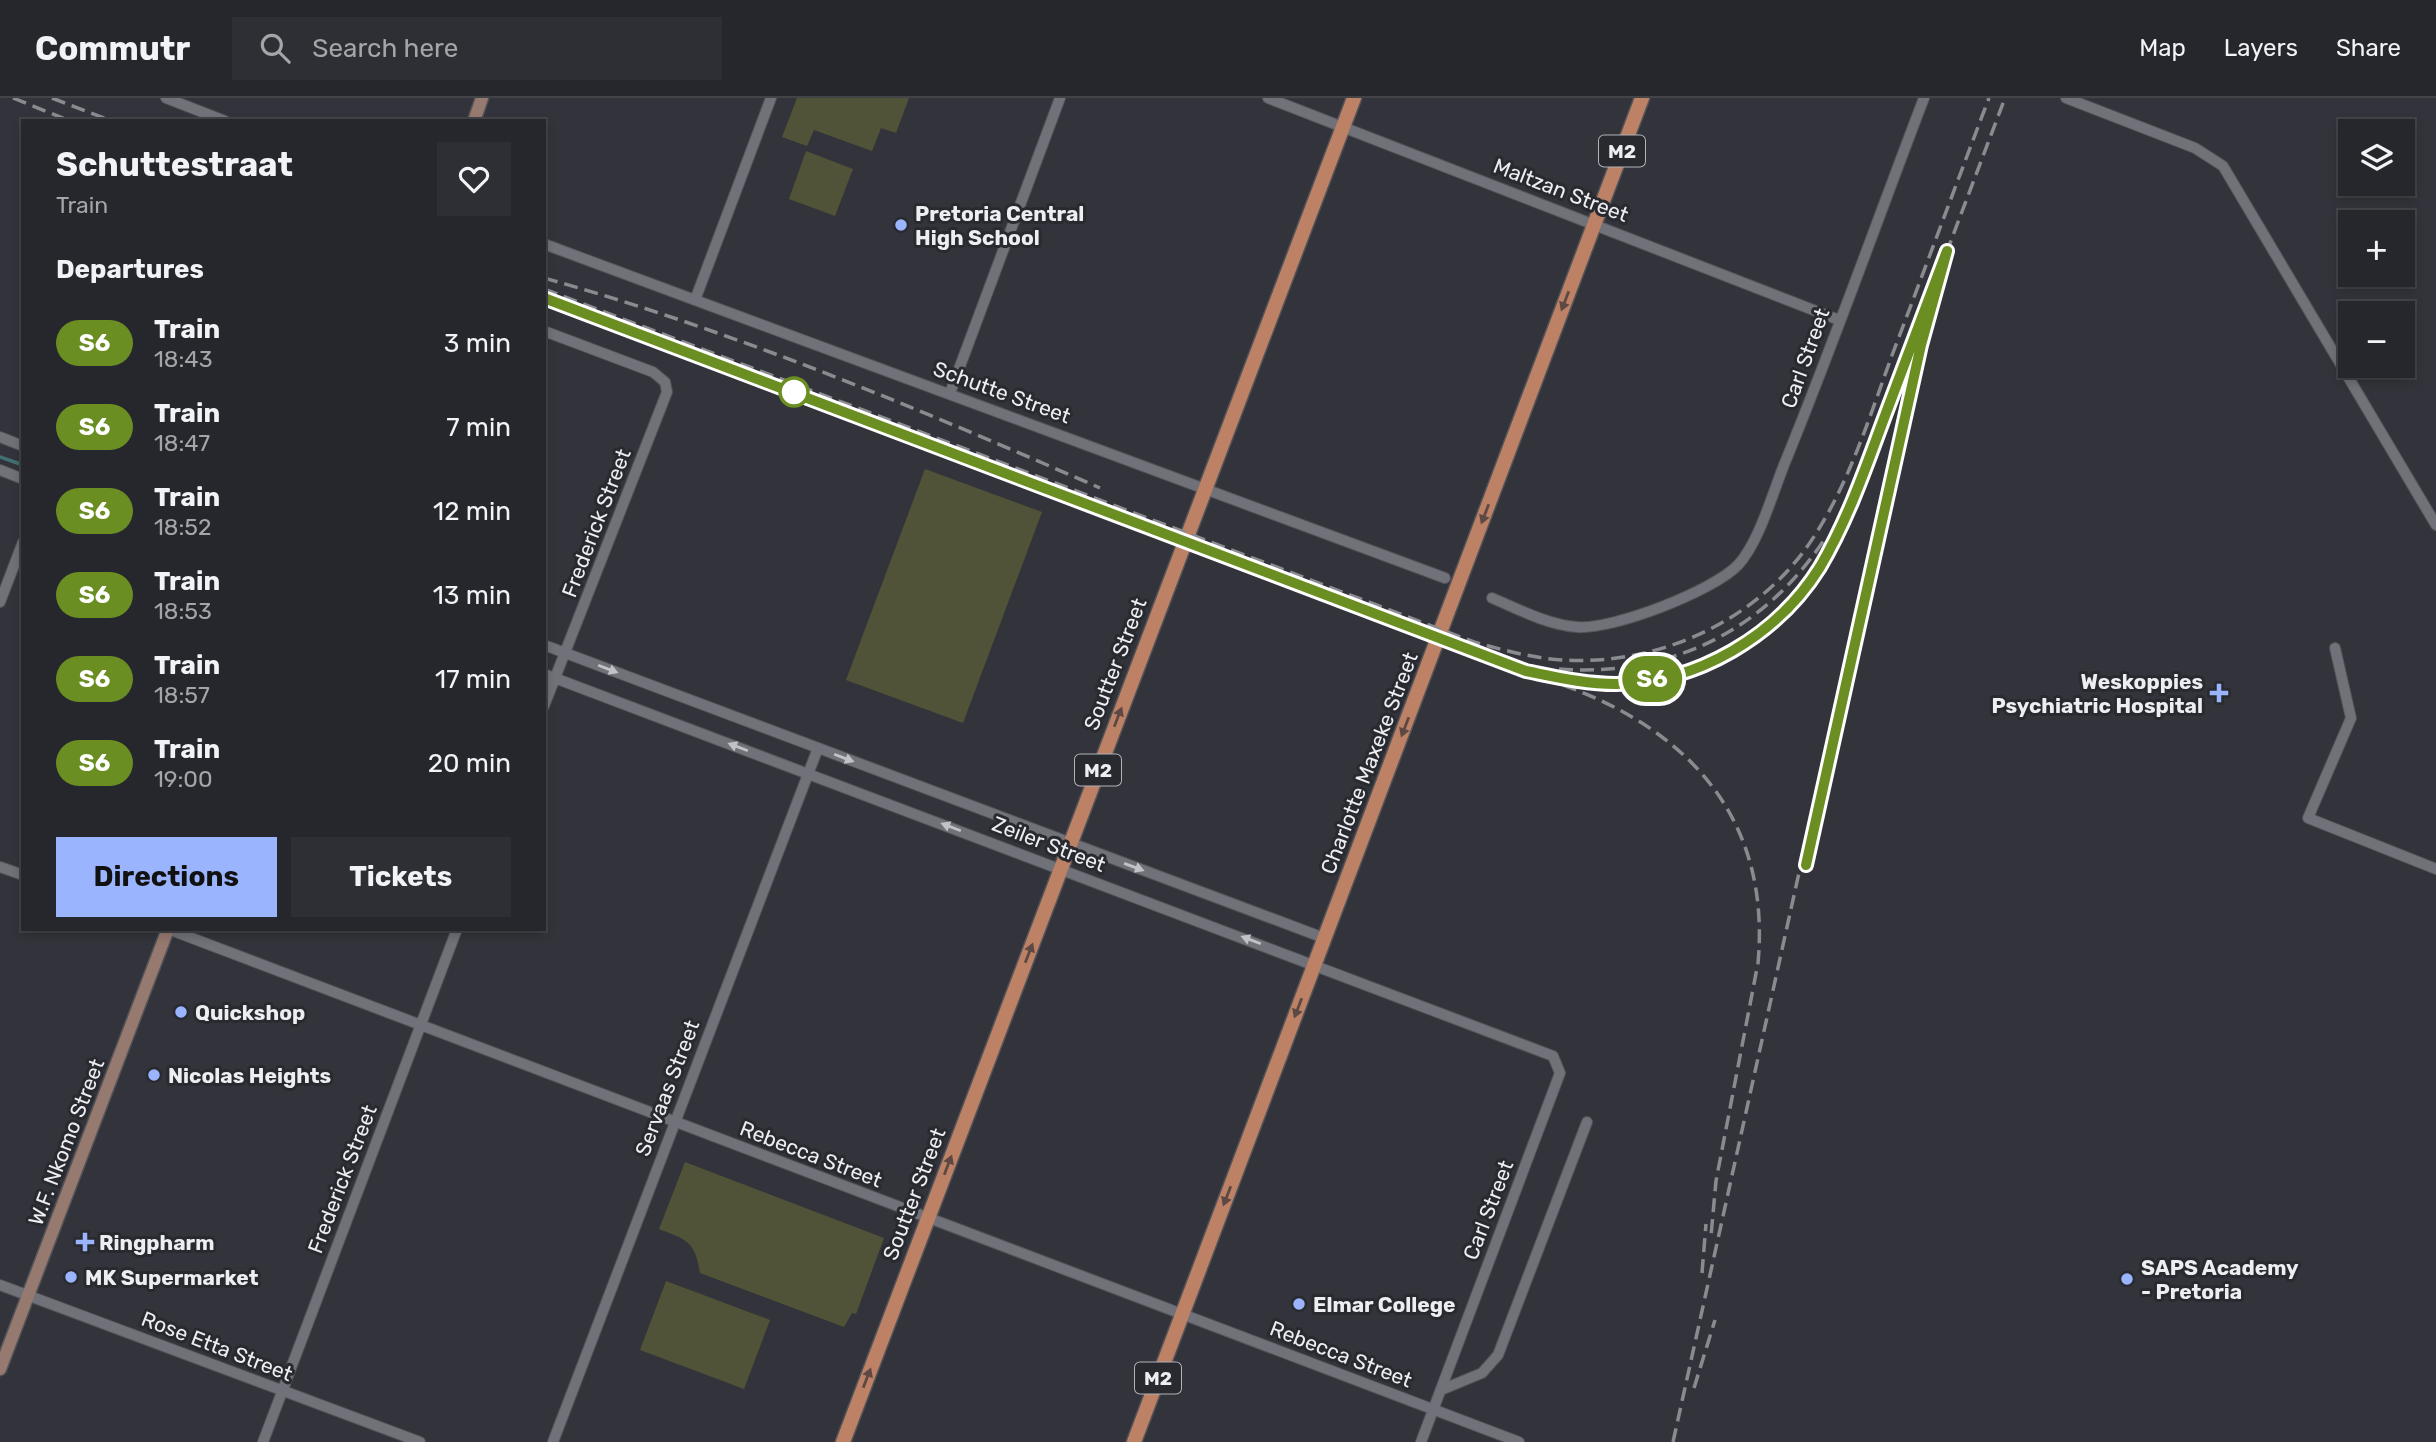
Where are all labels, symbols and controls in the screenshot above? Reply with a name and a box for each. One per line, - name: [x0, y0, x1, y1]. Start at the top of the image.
- search box: [232, 17, 722, 80]
- text: Commutr: [35, 29, 190, 68]
- icon: search: [256, 29, 294, 67]
- text: Search here: [312, 33, 458, 64]
- text: Map: [2139, 34, 2186, 62]
- text: Layers: [2224, 34, 2298, 62]
- text: Share: [2336, 34, 2401, 62]
- map controls: [2338, 119, 2415, 378]
- button: layers: [2338, 119, 2415, 196]
- road number: M2: [1599, 136, 1645, 166]
- button: heart: [437, 142, 511, 216]
- text: Schuttestraat: [56, 145, 293, 184]
- street label: Maltzan Street: [1490, 153, 1632, 227]
- text: Train: [56, 191, 108, 219]
- place label: Pretoria Central High School: [915, 201, 1084, 250]
- button: +: [2338, 210, 2415, 287]
- marker: Pretoria Central High School: [893, 217, 909, 233]
- text: Departures: [56, 254, 204, 285]
- one-way arrow: [1560, 290, 1571, 311]
- button: −: [2338, 301, 2415, 378]
- street label: Carl Street: [1775, 305, 1835, 411]
- text: Train: [154, 314, 220, 345]
- text: 3 min: [444, 328, 511, 359]
- text: S6: [79, 329, 110, 357]
- text: 18:43: [154, 345, 212, 373]
- street label: Schutte Street: [930, 356, 1074, 428]
- unlabelled marker: [779, 377, 809, 407]
- text: Train: [154, 398, 220, 429]
- text: 7 min: [446, 412, 511, 443]
- text: S6: [79, 413, 110, 441]
- text: 18:47: [154, 429, 210, 457]
- street label: Frederick Street: [556, 445, 636, 601]
- text: Train: [154, 482, 220, 513]
- text: 12 min: [433, 496, 511, 527]
- text: S6: [79, 497, 110, 525]
- one-way arrow: [1480, 503, 1491, 524]
- text: 18:52: [154, 513, 212, 541]
- text: Train: [154, 566, 220, 597]
- text: 13 min: [433, 580, 511, 611]
- text: S6: [79, 581, 110, 609]
- street label: Soutter Street: [1078, 594, 1152, 734]
- text: 18:53: [154, 597, 212, 625]
- street label: Charlotte Maxeke Street: [1315, 648, 1423, 878]
- text: Train: [154, 650, 220, 681]
- line badge: S6: [1620, 656, 1684, 702]
- one-way arrow: [598, 663, 619, 674]
- text: 17 min: [435, 664, 511, 695]
- text: S6: [79, 665, 110, 693]
- text: S6: [1636, 665, 1668, 693]
- place label: Weskoppies Psychiatric Hospital: [1991, 669, 2203, 718]
- text: 18:57: [154, 681, 210, 709]
- marker: Weskoppies Psychiatric Hospital: [2209, 683, 2229, 703]
- one-way arrow: [1112, 706, 1123, 727]
- one-way arrow: [1400, 716, 1411, 737]
- text: Train: [154, 734, 220, 765]
- one-way arrow: [728, 741, 749, 752]
- text: 20 min: [428, 748, 511, 779]
- text: S6: [79, 749, 110, 777]
- one-way arrow: [833, 752, 854, 763]
- road number: M2: [1075, 754, 1121, 786]
- text: 19:00: [154, 765, 213, 793]
- street label: Zeiler Street: [989, 811, 1109, 877]
- one-way arrow: [940, 821, 961, 832]
- button: Directions: [56, 837, 277, 917]
- button: Tickets: [291, 837, 511, 917]
- one-way arrow: [1124, 862, 1145, 873]
- one-way arrow: [1240, 934, 1261, 945]
- one-way arrow: [1023, 942, 1034, 963]
- one-way arrow: [1292, 998, 1303, 1019]
- place label: Quickshop: [195, 1000, 305, 1025]
- marker: Quickshop: [173, 1004, 189, 1020]
- street label: Servaas Street: [630, 1016, 704, 1160]
- street label: W.F. Nkomo Street: [23, 1055, 109, 1229]
- place label: Nicolas Heights: [168, 1063, 331, 1088]
- marker: Nicolas Heights: [146, 1067, 162, 1083]
- street label: Frederick Street: [302, 1101, 382, 1257]
- street label: Rebecca Street: [736, 1115, 886, 1193]
- street label: Soutter Street: [877, 1124, 951, 1264]
- one-way arrow: [942, 1155, 953, 1176]
- street label: Carl Street: [1458, 1157, 1518, 1263]
- one-way arrow: [1222, 1186, 1233, 1207]
- place label: Ringpharm: [99, 1230, 214, 1255]
- marker: Ringpharm: [77, 1234, 93, 1250]
- place label: SAPS Academy - Pretoria: [2141, 1255, 2299, 1304]
- place label: MK Supermarket: [85, 1265, 259, 1290]
- marker: MK Supermarket: [63, 1269, 79, 1285]
- marker: SAPS Academy - Pretoria: [2119, 1271, 2135, 1287]
- place label: Elmar College: [1313, 1292, 1456, 1317]
- marker: Elmar College: [1291, 1296, 1307, 1312]
- street label: Rose Etta Street: [138, 1306, 296, 1386]
- street label: Rebecca Street: [1266, 1315, 1416, 1393]
- road number: M2: [1135, 1362, 1181, 1394]
- one-way arrow: [862, 1368, 873, 1389]

